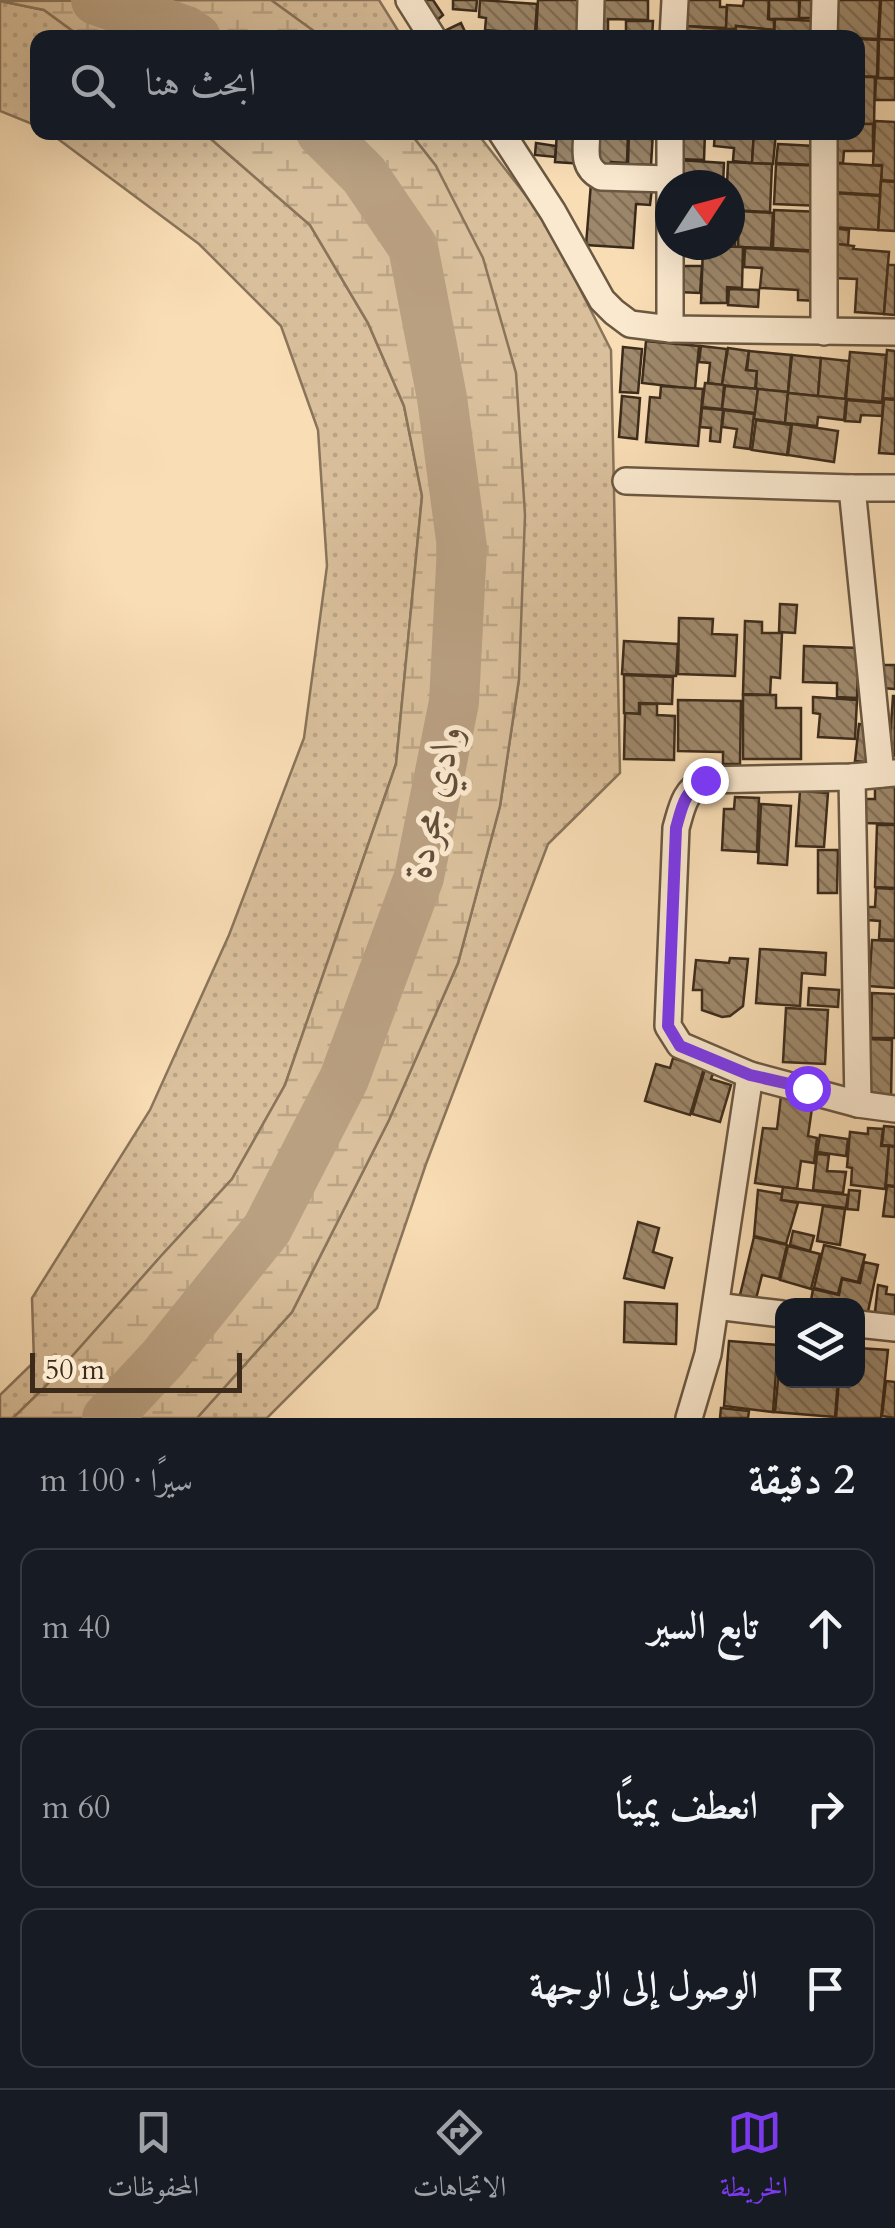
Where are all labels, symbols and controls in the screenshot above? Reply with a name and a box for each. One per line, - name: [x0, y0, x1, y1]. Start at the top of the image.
- search box: [30, 30, 865, 140]
- text: ابحث هنا: [145, 57, 257, 109]
- icon: search: [65, 58, 120, 113]
- north arrow: [655, 170, 745, 260]
- water label: وادي مجردة: [390, 720, 479, 886]
- route end: [683, 758, 729, 804]
- route start: [785, 1066, 831, 1112]
- map controls: [775, 1298, 865, 1388]
- button: layers: [775, 1298, 865, 1388]
- scale bar: [30, 1348, 242, 1392]
- text: 50 m: [45, 1351, 105, 1389]
- text: 2 دقيقة: [749, 1451, 855, 1508]
- text: سيرًا · 100 m: [40, 1459, 193, 1503]
- text: تابع السير: [649, 1600, 758, 1652]
- icon: ahead: [798, 1601, 853, 1656]
- text: 40 m: [42, 1606, 110, 1650]
- text: انعطف يمينًا: [615, 1780, 758, 1832]
- icon: right: [798, 1781, 853, 1836]
- text: 60 m: [42, 1786, 110, 1830]
- text: الوصول إلى الوجهة: [529, 1960, 758, 2012]
- icon: arrive: [798, 1961, 853, 2016]
- tab: المحفوظات: [107, 2105, 199, 2214]
- tab: الاتجاهات: [413, 2105, 506, 2214]
- tab: الخريطة: [720, 2105, 788, 2214]

